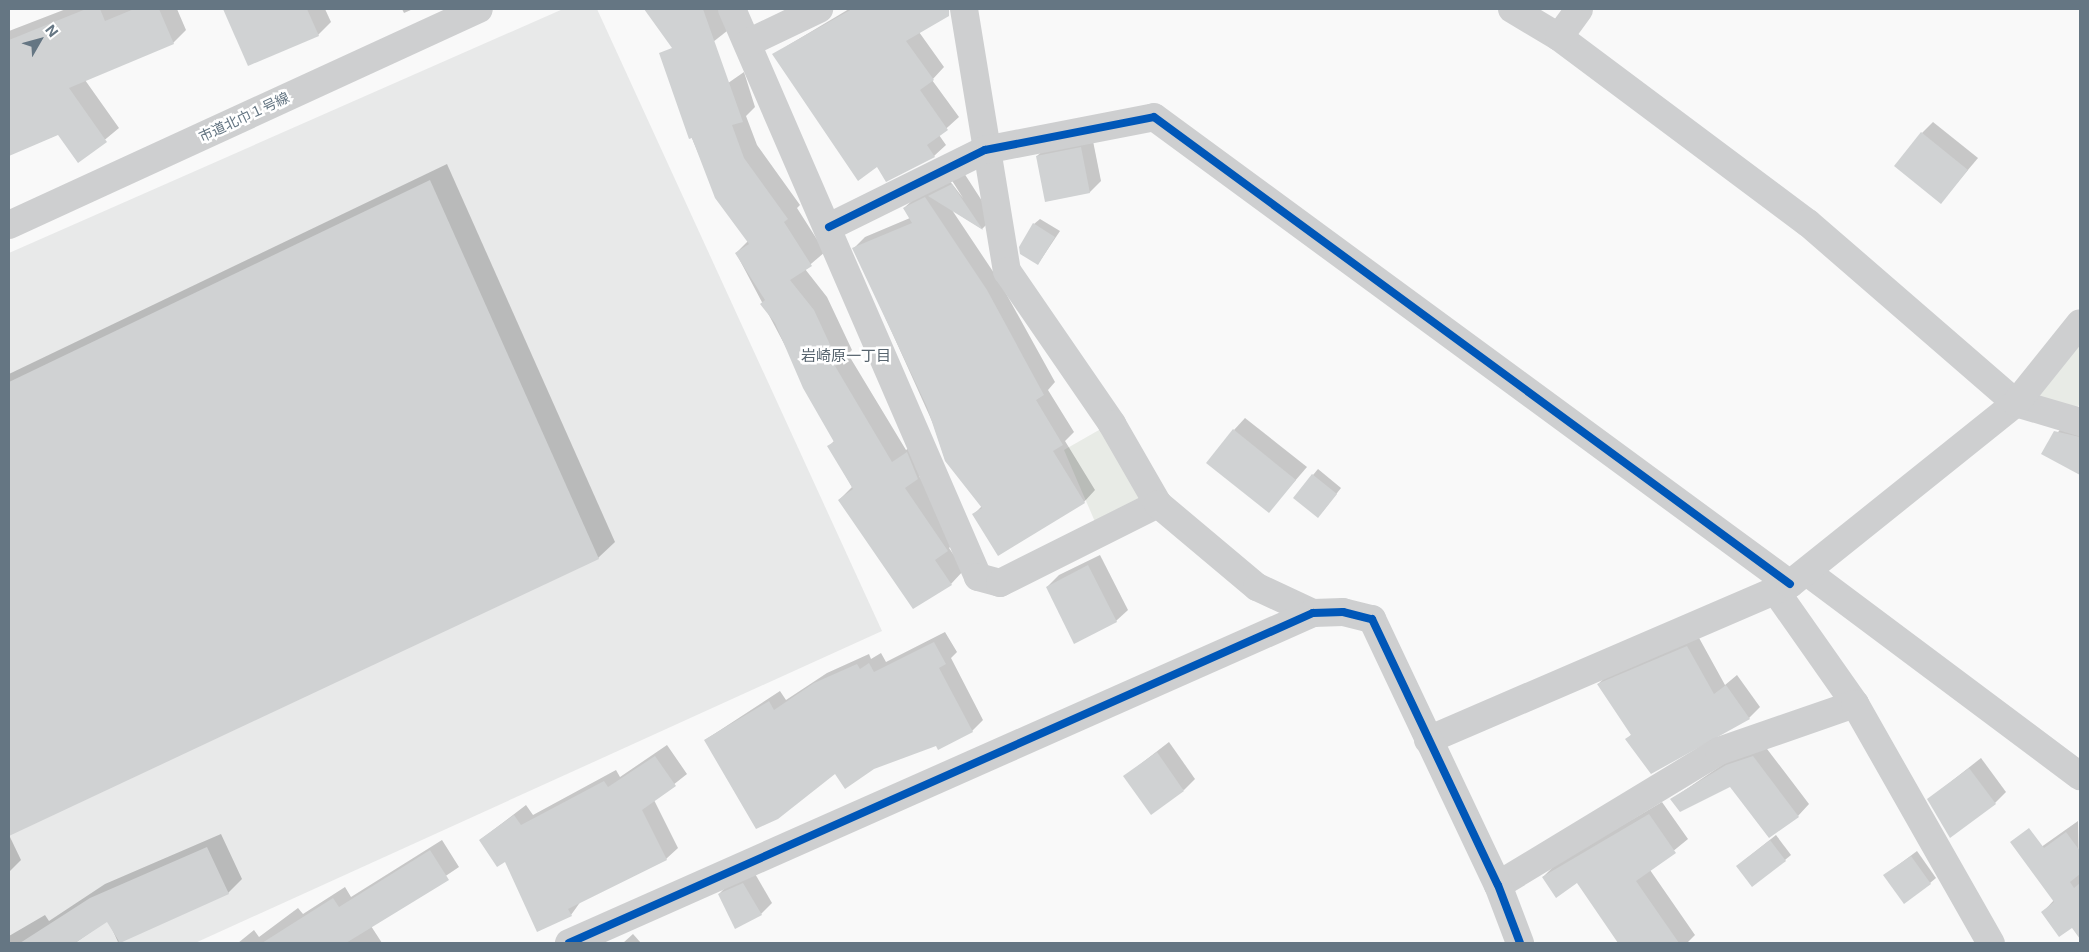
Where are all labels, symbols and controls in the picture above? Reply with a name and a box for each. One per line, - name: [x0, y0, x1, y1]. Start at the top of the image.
- north arrow: [15, 15, 65, 65]
- text: N: [42, 21, 62, 40]
- street label: 市道北巾１号線: [196, 89, 292, 145]
- district label: 岩崎原一丁目: [801, 347, 891, 365]

